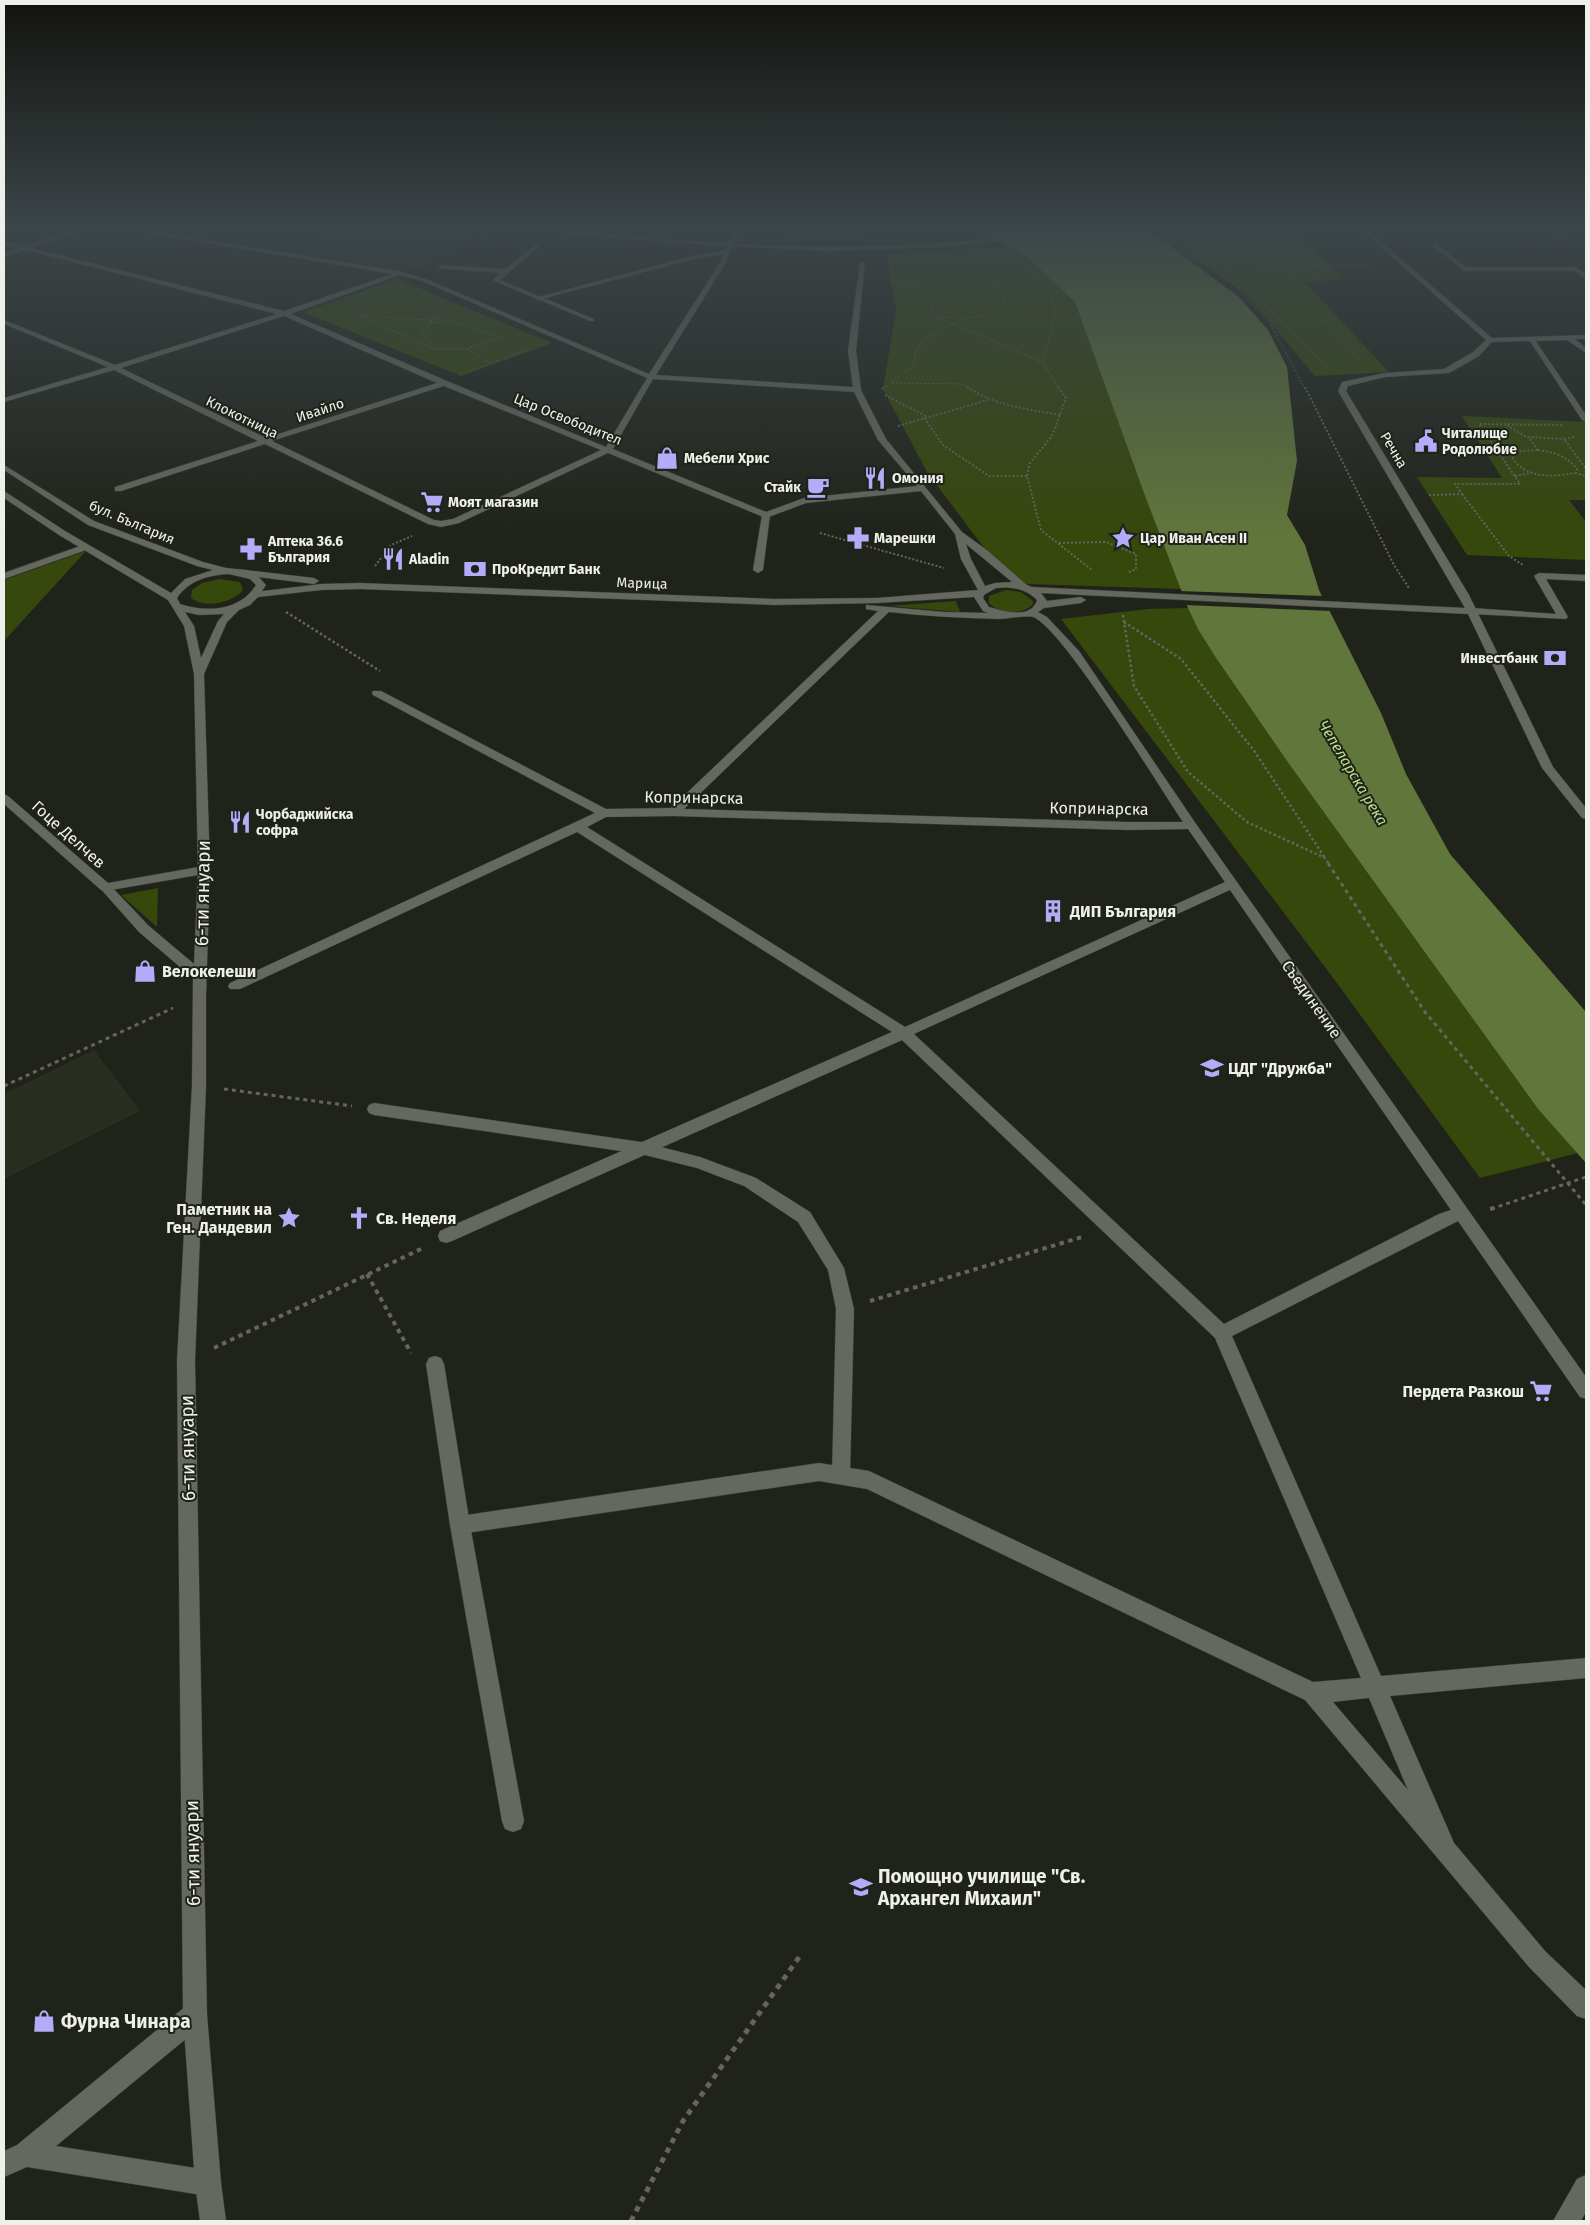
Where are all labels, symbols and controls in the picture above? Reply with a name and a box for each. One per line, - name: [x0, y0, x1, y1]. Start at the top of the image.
- street label: Цар Освободител: [511, 390, 624, 449]
- street label: Клокотница: [203, 393, 281, 442]
- street label: Ивайло: [294, 395, 346, 426]
- place label: Читалище Родолюбие: [1442, 425, 1517, 458]
- public building icon: Читалище Родолюбие: [1413, 428, 1439, 454]
- street label: Речна: [1376, 429, 1411, 471]
- shop icon: Мебели Хрис: [654, 445, 680, 471]
- place label: Мебели Хрис: [684, 450, 770, 467]
- restaurant icon: Омония: [862, 465, 888, 491]
- place label: Омония: [892, 470, 944, 487]
- cafe icon: Стайк: [805, 474, 831, 500]
- place label: Стайк: [764, 479, 801, 496]
- supermarket icon: Моят магазин: [419, 489, 445, 515]
- place label: Моят магазин: [448, 494, 538, 511]
- street label: бул. България: [86, 497, 177, 548]
- pharmacy icon: Марешки: [845, 525, 871, 551]
- place icon: Цар Иван Асен II: [1110, 525, 1136, 551]
- place label: Марешки: [874, 530, 936, 547]
- place label: Цар Иван Асен II: [1140, 530, 1247, 547]
- place label: Аптека 36.6 България: [267, 533, 343, 566]
- pharmacy icon: Аптека 36.6 България: [238, 536, 264, 562]
- restaurant icon: Aladin: [380, 546, 406, 572]
- place label: Aladin: [408, 551, 449, 568]
- bank icon: ПроКредит Банк: [462, 556, 488, 582]
- place label: ПроКредит Банк: [492, 561, 601, 578]
- street label: Марица: [616, 574, 668, 593]
- bank icon: Инвестбанк: [1542, 645, 1568, 671]
- place label: Инвестбанк: [1460, 650, 1538, 667]
- water label: Чепеларска река: [1315, 717, 1391, 829]
- street label: Копринарска: [644, 787, 744, 808]
- street label: Гоце Делчев: [28, 796, 109, 872]
- street label: Копринарска: [1049, 798, 1149, 819]
- place label: Чорбаджийска софра: [256, 806, 354, 839]
- restaurant icon: Чорбаджийска софра: [227, 809, 253, 835]
- street label: 6-ти януари: [190, 840, 215, 946]
- building icon: ДИП България: [1040, 898, 1066, 924]
- place label: ДИП България: [1069, 902, 1176, 921]
- street label: Съединение: [1278, 957, 1345, 1042]
- shop icon: Велокелеши: [132, 958, 158, 984]
- place label: Велокелеши: [162, 962, 256, 981]
- school or university icon: ЦДГ "Дружба": [1199, 1055, 1225, 1081]
- place label: ЦДГ "Дружба": [1228, 1059, 1332, 1078]
- place label: Паметник на Ген. Дандевил: [166, 1200, 272, 1237]
- place icon: Паметник на Ген. Дандевил: [276, 1205, 302, 1231]
- church icon: Св. Неделя: [346, 1205, 372, 1231]
- place label: Св. Неделя: [376, 1209, 456, 1228]
- supermarket icon: Пердета Разкош: [1528, 1378, 1554, 1404]
- place label: Пердета Разкош: [1403, 1382, 1524, 1401]
- street label: 6-ти януари: [175, 1395, 200, 1501]
- street label: 6-ти януари: [180, 1800, 205, 1906]
- place label: Помощно училище "Св. Архангел Михаил": [877, 1865, 1085, 1910]
- school or university icon: Помощно училище "Св. Архангел Михаил": [848, 1874, 874, 1900]
- shop icon: Фурна Чинара: [31, 2008, 57, 2034]
- place label: Фурна Чинара: [61, 2010, 191, 2033]

